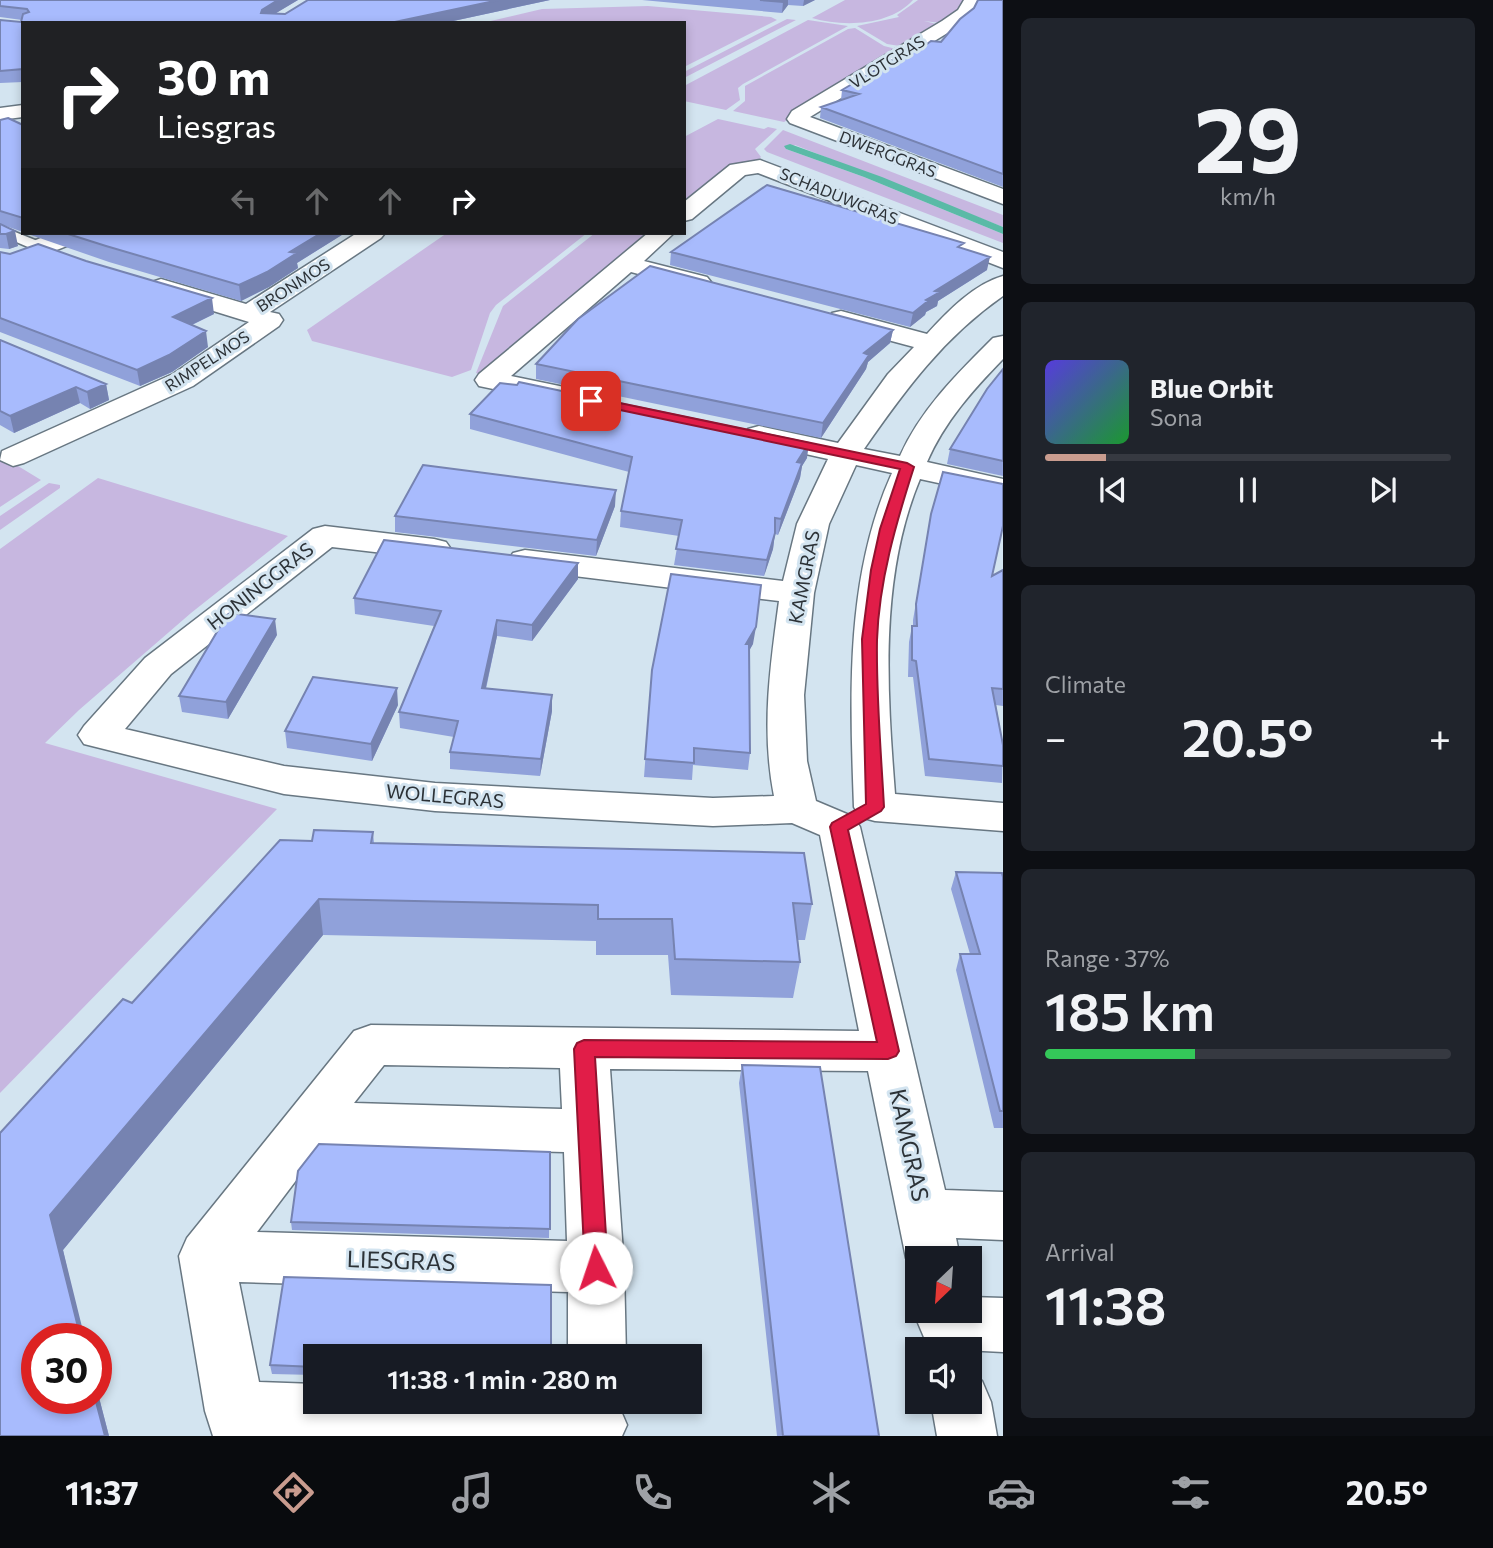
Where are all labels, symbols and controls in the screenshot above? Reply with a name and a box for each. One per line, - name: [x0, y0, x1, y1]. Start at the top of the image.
- street label: VLOTGRAS: [846, 31, 928, 92]
- text: 30 m: [157, 45, 270, 105]
- icon: right: [42, 49, 133, 140]
- text: 29: [1194, 80, 1302, 192]
- text: Liesgras: [157, 105, 276, 145]
- street label: DWERGGRAS: [837, 126, 939, 181]
- street label: SCHADUWGRAS: [777, 163, 901, 228]
- icon: left: [225, 182, 263, 220]
- icon: ahead: [298, 182, 336, 220]
- icon: ahead: [371, 182, 409, 220]
- icon: right: [444, 182, 482, 220]
- text: km/h: [1220, 182, 1276, 210]
- street label: BRONMOS: [253, 254, 333, 315]
- street label: RIMPELMOS: [161, 326, 252, 395]
- pin: [561, 371, 621, 431]
- text: Blue Orbit: [1150, 372, 1273, 403]
- icon: arrive: [572, 382, 610, 420]
- text: Sona: [1150, 403, 1202, 431]
- icon: previous: [1094, 471, 1132, 509]
- icon: pause: [1229, 471, 1267, 509]
- icon: next: [1364, 471, 1402, 509]
- street label: KAMGRAS: [783, 528, 824, 626]
- street label: HONINGGRAS: [202, 537, 317, 634]
- text: Climate: [1045, 670, 1126, 698]
- text: 20.5°: [1182, 704, 1313, 768]
- text: −: [1045, 713, 1067, 760]
- text: +: [1429, 713, 1451, 760]
- street label: WOLLEGRAS: [385, 779, 505, 812]
- text: Range · 37%: [1045, 944, 1170, 972]
- text: 185 km: [1045, 978, 1215, 1042]
- street label: KAMGRAS: [884, 1086, 936, 1204]
- position arrow: [559, 1231, 633, 1305]
- text: Arrival: [1045, 1238, 1115, 1266]
- street label: LIESGRAS: [346, 1244, 456, 1276]
- north arrow: [905, 1246, 982, 1323]
- map controls: [905, 1246, 982, 1414]
- text: 11:38: [1045, 1272, 1167, 1336]
- speed limit sign: 30: [21, 1323, 112, 1414]
- button: sound: [905, 1337, 982, 1414]
- text: 11:38 · 1 min · 280 m: [387, 1363, 618, 1394]
- icon: directions: [269, 1468, 318, 1517]
- icon: music: [448, 1468, 497, 1517]
- icon: phone: [628, 1468, 677, 1517]
- icon: climate: [807, 1468, 856, 1517]
- icon: car: [987, 1468, 1036, 1517]
- icon: filters: [1166, 1468, 1215, 1517]
- text: 11:37: [65, 1472, 139, 1512]
- text: 20.5°: [1346, 1472, 1428, 1512]

